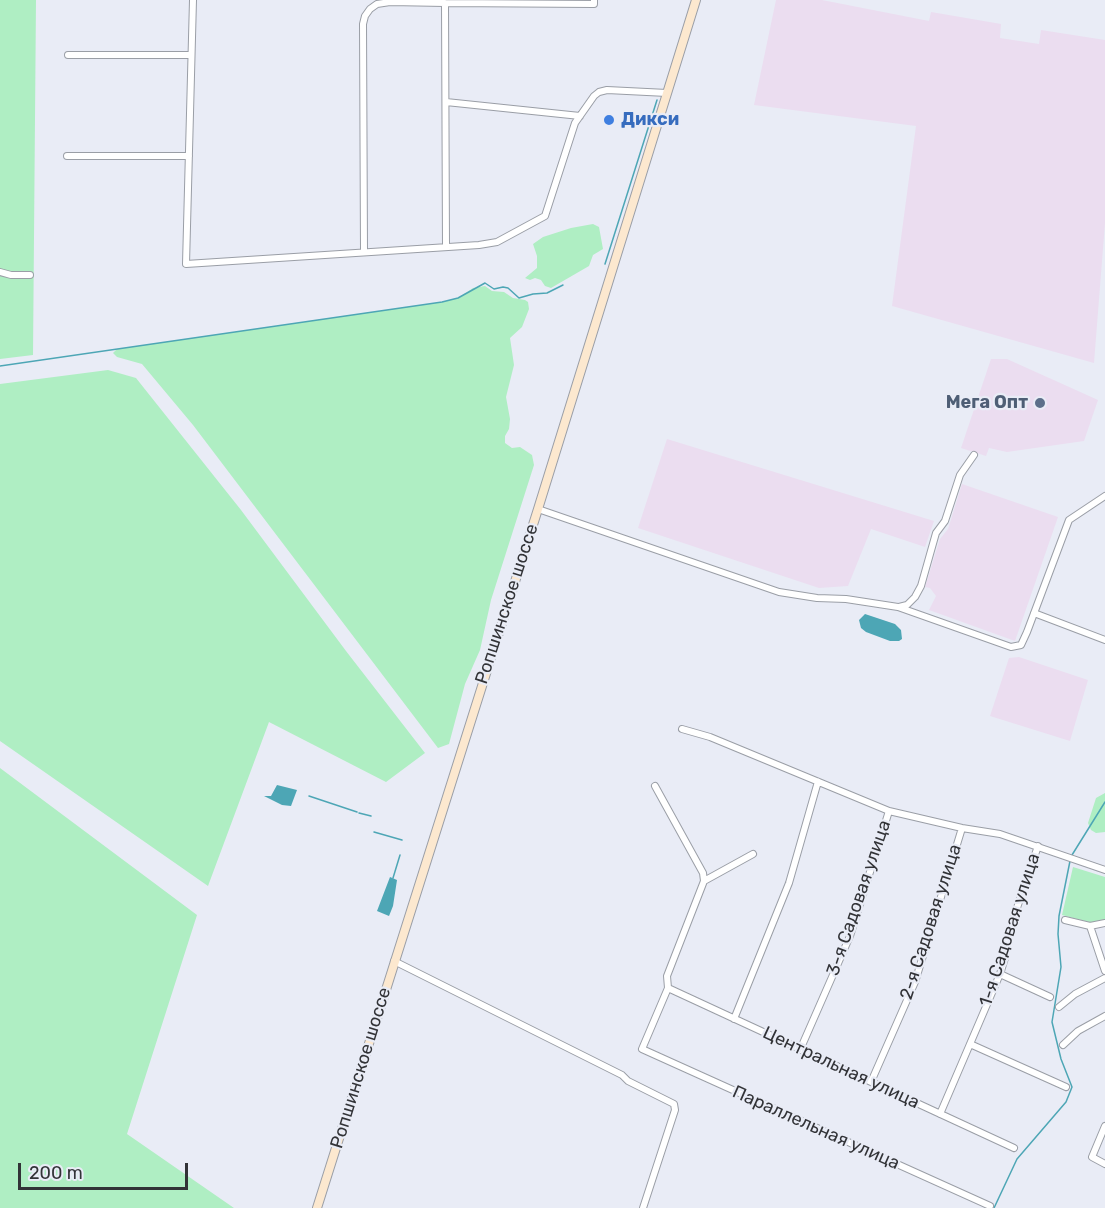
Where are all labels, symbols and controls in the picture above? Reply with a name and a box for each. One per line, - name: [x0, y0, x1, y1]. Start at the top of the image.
- place label: Дикси: [621, 109, 679, 131]
- marker: Дикси: [602, 113, 616, 127]
- place label: Мега Опт: [946, 392, 1028, 414]
- marker: Мега Опт: [1033, 396, 1047, 410]
- street label: Ропшинское шоссе: [471, 521, 543, 687]
- street label: 3-я Садовая улица: [822, 818, 896, 978]
- street label: 2-я Садовая улица: [896, 842, 966, 1002]
- street label: 1-я Садовая улица: [975, 851, 1045, 1009]
- street label: Ропшинское шоссе: [326, 985, 396, 1151]
- street label: Центральная улица: [759, 1022, 923, 1114]
- street label: Параллельная улица: [729, 1081, 903, 1175]
- scale bar: [21, 1151, 190, 1189]
- text: 200 m: [29, 1162, 83, 1184]

